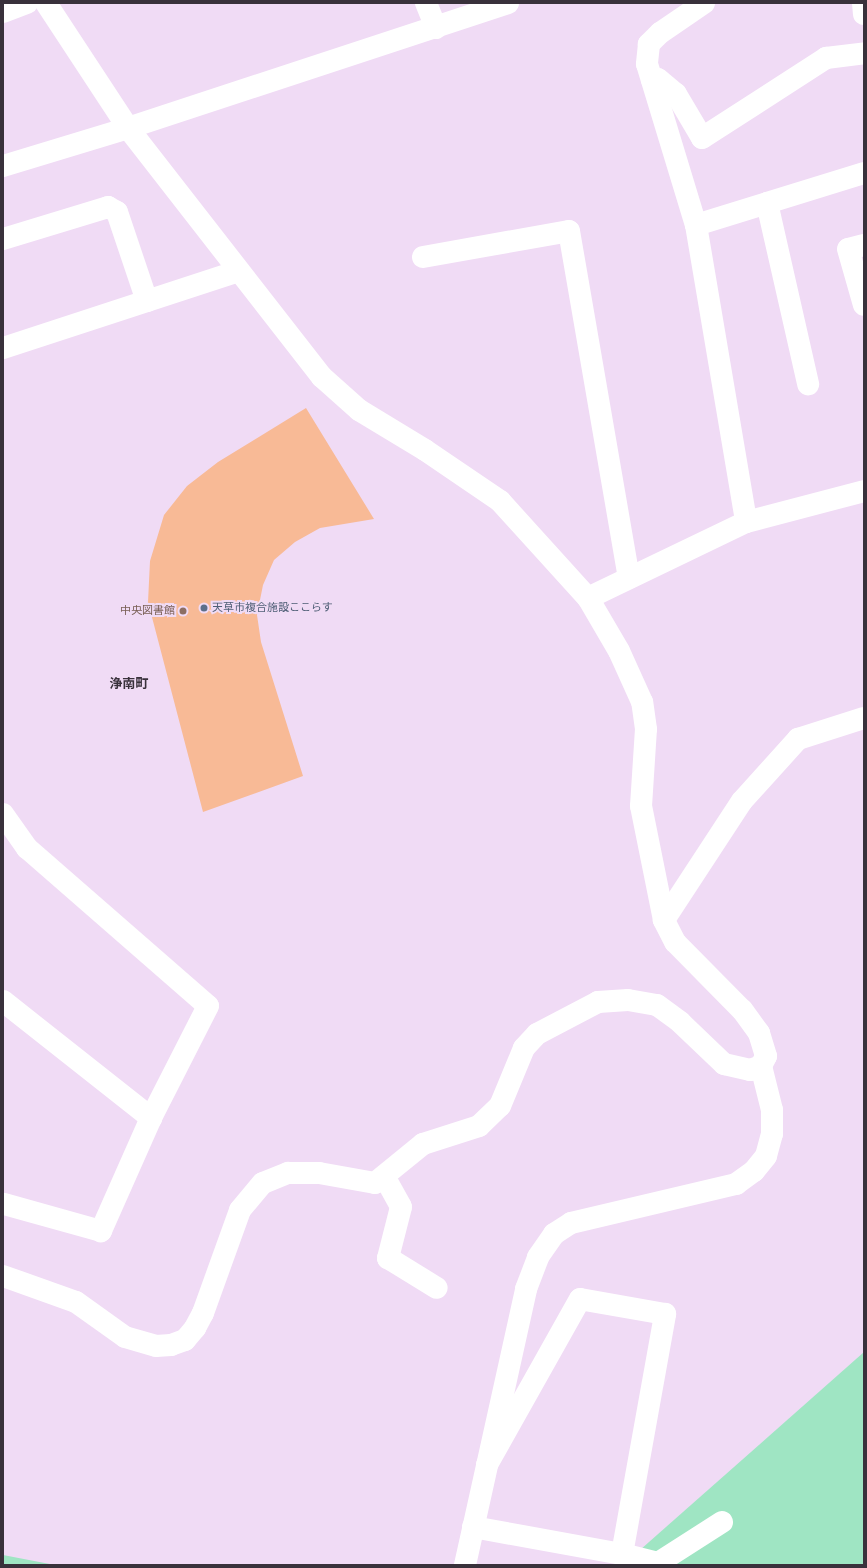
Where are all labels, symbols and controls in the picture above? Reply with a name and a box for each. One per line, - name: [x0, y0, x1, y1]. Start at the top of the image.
- place label: 天草市複合施設ここらす: [212, 601, 333, 615]
- marker: 天草市複合施設ここらす: [199, 603, 209, 613]
- place label: 中央図書館: [120, 604, 175, 618]
- marker: 中央図書館: [178, 606, 188, 616]
- district label: 浄南町: [110, 676, 148, 692]

